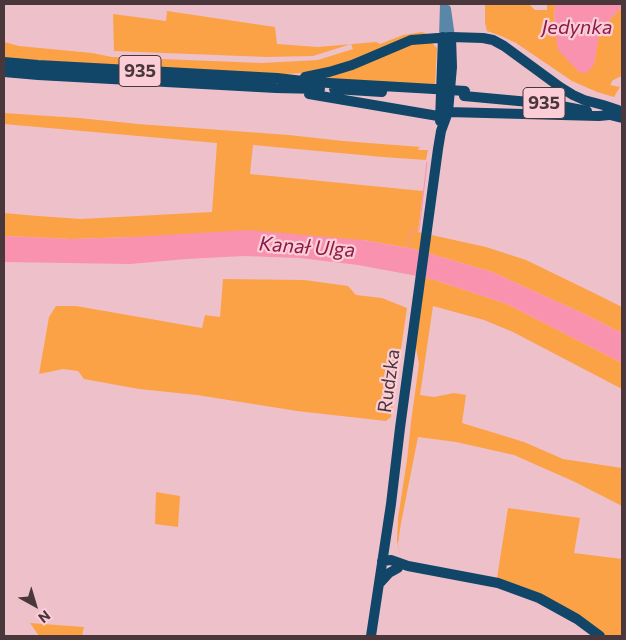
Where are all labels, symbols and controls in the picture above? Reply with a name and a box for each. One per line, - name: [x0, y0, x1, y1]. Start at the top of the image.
- water label: Jedynka: [542, 15, 612, 39]
- road number: 935: [119, 56, 161, 86]
- road number: 935: [523, 88, 565, 119]
- water label: Kanał Ulga: [258, 232, 356, 262]
- street label: Rudzka: [373, 348, 405, 414]
- north arrow: [10, 580, 60, 630]
- text: N: [35, 607, 54, 627]

